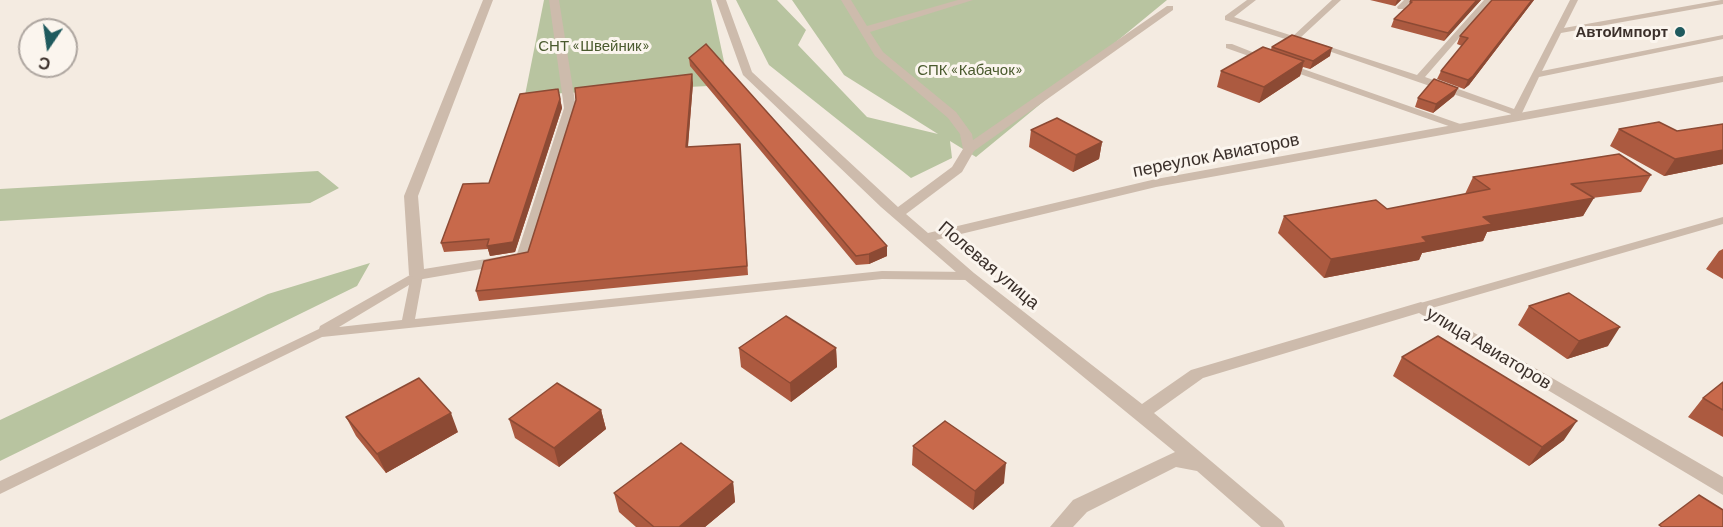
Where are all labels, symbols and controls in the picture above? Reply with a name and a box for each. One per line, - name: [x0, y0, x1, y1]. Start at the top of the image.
- north arrow: [18, 18, 78, 78]
- place label: АвтоИмпорт: [1575, 23, 1668, 41]
- marker: АвтоИмпорт: [1673, 25, 1687, 39]
- park label: СНТ «Швейник»: [538, 37, 650, 55]
- text: С: [37, 54, 52, 75]
- park label: СПК «Кабачок»: [917, 61, 1023, 79]
- street label: переулок Авиаторов: [1131, 128, 1301, 182]
- street label: Полевая улица: [934, 216, 1044, 314]
- street label: улица Авиаторов: [1423, 302, 1555, 394]

